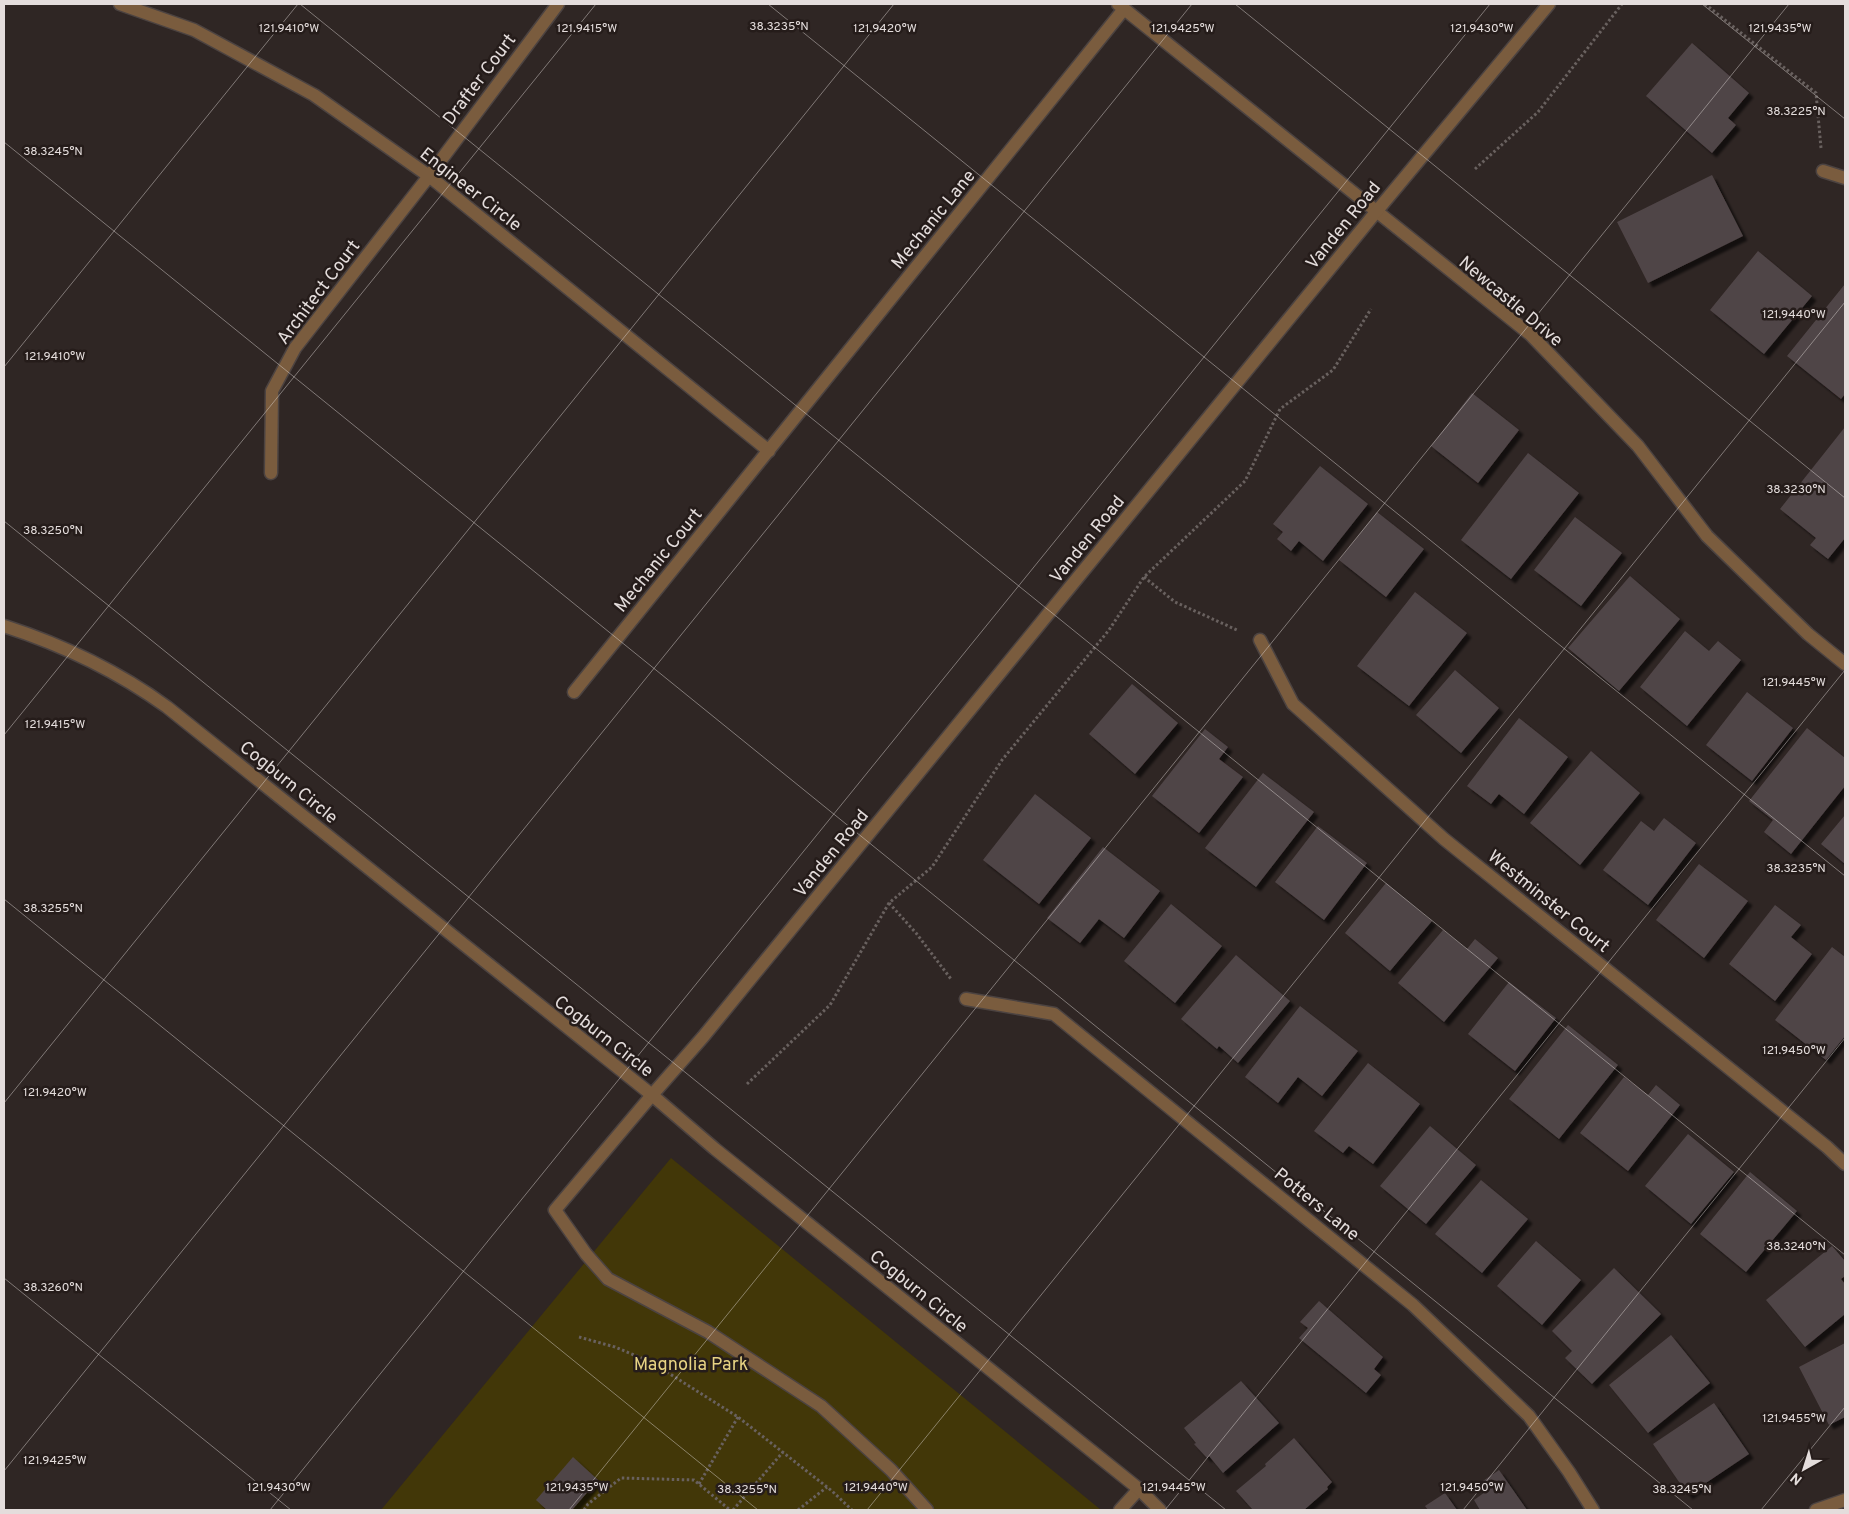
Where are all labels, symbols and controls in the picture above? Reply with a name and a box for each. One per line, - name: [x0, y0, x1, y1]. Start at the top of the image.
- text: 38.3235°N: [749, 19, 809, 35]
- text: 121.9410°W: [259, 21, 319, 37]
- text: 121.9415°W: [557, 21, 617, 37]
- text: 121.9420°W: [853, 21, 917, 37]
- text: 121.9425°W: [1151, 21, 1215, 37]
- text: 121.9430°W: [1450, 21, 1514, 37]
- text: 121.9435°W: [1748, 21, 1812, 37]
- street label: Drafter Court: [438, 30, 522, 130]
- text: 38.3225°N: [1766, 104, 1826, 120]
- street label: Engineer Circle: [414, 143, 526, 237]
- text: 38.3245°N: [23, 144, 83, 160]
- street label: Mechanic Lane: [887, 166, 981, 274]
- street label: Vanden Road: [1302, 177, 1387, 275]
- street label: Architect Court: [272, 236, 366, 350]
- street label: Newcastle Drive: [1453, 252, 1567, 352]
- text: 121.9440°W: [1762, 307, 1826, 323]
- text: 121.9410°W: [25, 349, 85, 365]
- text: 38.3230°N: [1766, 482, 1826, 498]
- street label: Vanden Road: [1046, 491, 1131, 589]
- street label: Mechanic Court: [610, 504, 708, 618]
- text: 38.3250°N: [23, 523, 83, 539]
- text: 121.9445°W: [1762, 675, 1826, 691]
- text: 121.9415°W: [25, 717, 85, 733]
- street label: Cogburn Circle: [234, 736, 342, 830]
- street label: Vanden Road: [790, 805, 875, 903]
- street label: Westminster Court: [1482, 846, 1614, 959]
- text: 38.3235°N: [1766, 861, 1826, 877]
- text: 38.3255°N: [23, 901, 83, 917]
- street label: Cogburn Circle: [549, 991, 657, 1083]
- text: 121.9450°W: [1762, 1043, 1826, 1059]
- text: 121.9420°W: [23, 1085, 87, 1101]
- street label: Potters Lane: [1269, 1164, 1364, 1247]
- text: 38.3240°N: [1766, 1239, 1826, 1255]
- street label: Cogburn Circle: [864, 1245, 972, 1339]
- text: 38.3260°N: [23, 1280, 83, 1296]
- park label: Magnolia Park: [634, 1354, 748, 1377]
- text: 121.9455°W: [1762, 1411, 1826, 1427]
- north arrow: [1779, 1444, 1829, 1494]
- text: 121.9425°W: [23, 1453, 87, 1469]
- text: N: [1788, 1468, 1806, 1488]
- text: 121.9430°W: [247, 1480, 311, 1496]
- text: 121.9435°W: [545, 1480, 609, 1496]
- text: 121.9440°W: [844, 1480, 908, 1496]
- text: 121.9445°W: [1142, 1480, 1206, 1496]
- text: 121.9450°W: [1440, 1480, 1504, 1496]
- text: 38.3255°N: [717, 1482, 777, 1498]
- text: 38.3245°N: [1652, 1482, 1712, 1498]

